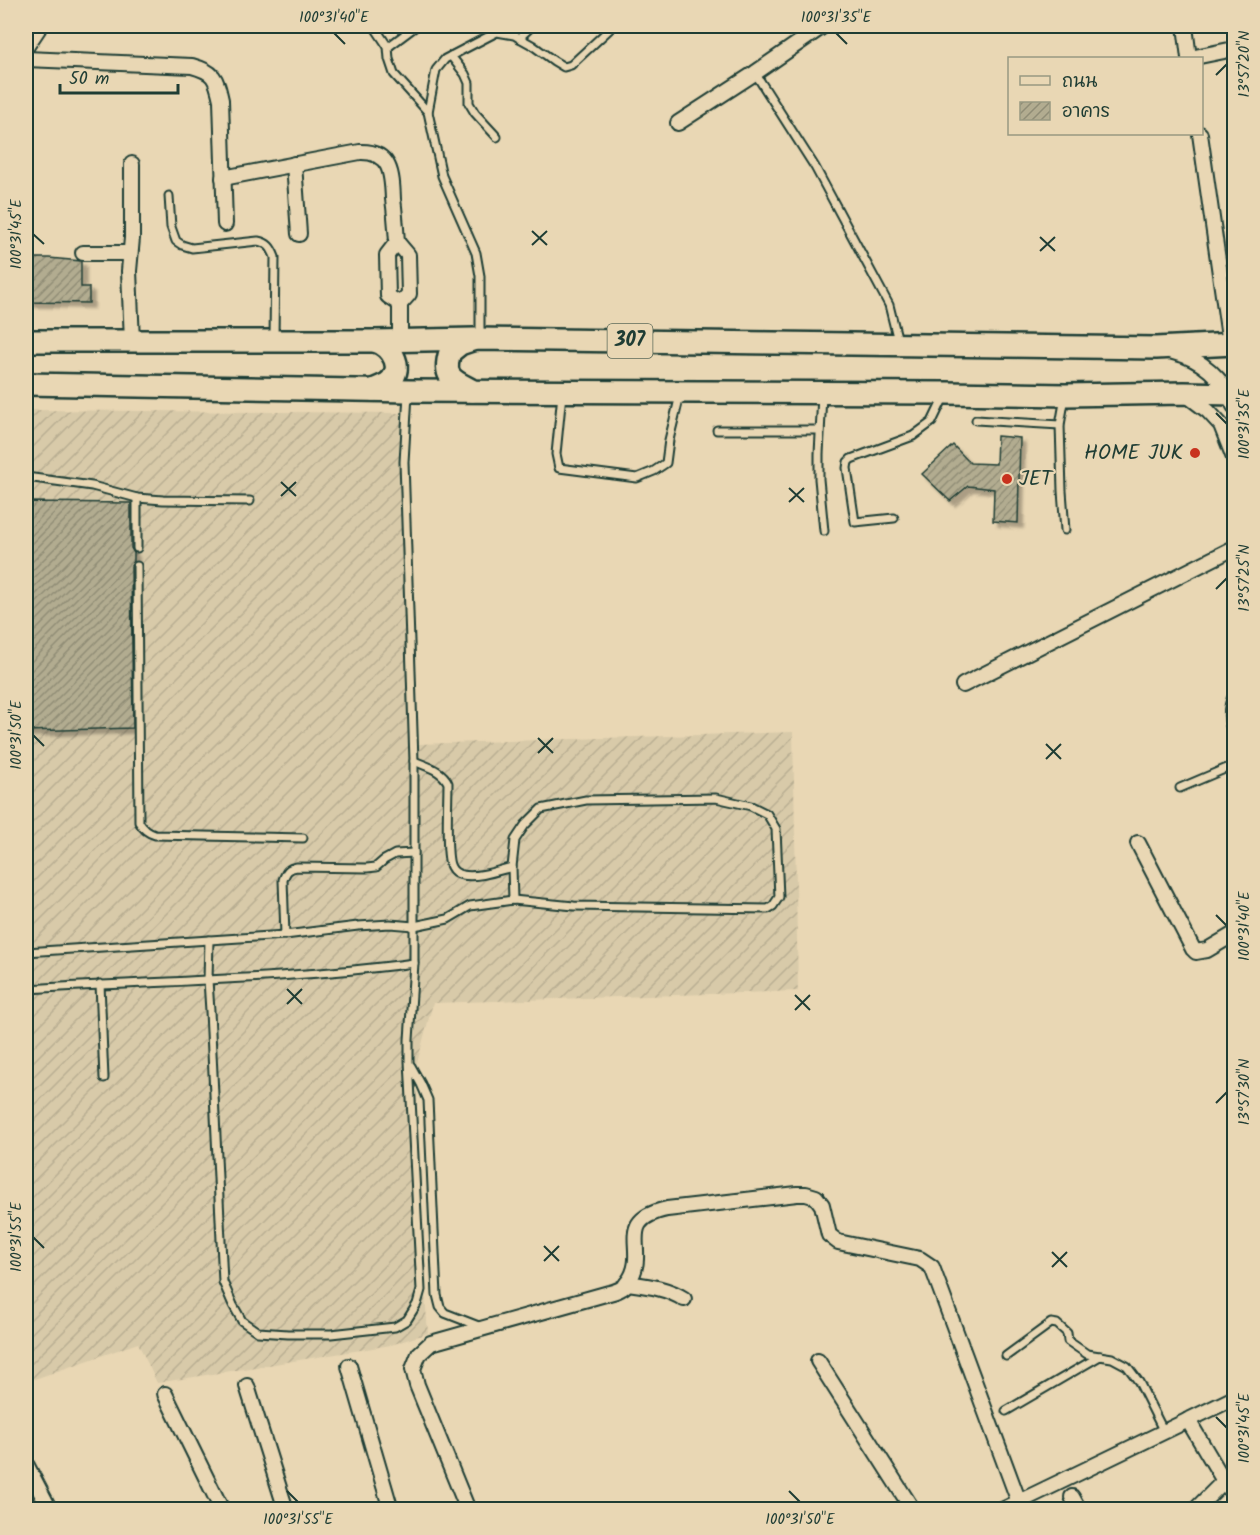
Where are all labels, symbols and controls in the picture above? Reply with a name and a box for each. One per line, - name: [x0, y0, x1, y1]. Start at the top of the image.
- text: 100°31'40"E: [299, 6, 370, 30]
- text: 100°31'35"E: [801, 6, 873, 30]
- text: 13°57'20"N: [1233, 31, 1257, 97]
- scale bar: [60, 57, 178, 95]
- legend: [1008, 57, 1203, 135]
- text: 50 m: [69, 65, 109, 94]
- text: ถนน: [1062, 68, 1097, 97]
- text: อาคาร: [1062, 98, 1110, 127]
- text: 100°31'45"E: [5, 198, 29, 269]
- road number: 307: [608, 324, 652, 358]
- text: 100°31'35"E: [1233, 387, 1257, 459]
- place label: HOME JUK: [1084, 437, 1184, 470]
- marker: HOME JUK: [1188, 446, 1202, 460]
- place label: JET: [1019, 463, 1054, 496]
- marker: JET: [1000, 472, 1014, 486]
- text: 13°57'25"N: [1233, 544, 1257, 612]
- text: 100°31'50"E: [5, 699, 29, 770]
- text: 100°31'40"E: [1233, 890, 1257, 961]
- text: 13°57'30"N: [1233, 1059, 1257, 1125]
- text: 100°31'55"E: [5, 1201, 29, 1272]
- text: 100°31'45"E: [1233, 1392, 1257, 1463]
- text: 100°31'55"E: [263, 1508, 334, 1532]
- text: 100°31'50"E: [765, 1508, 836, 1532]

